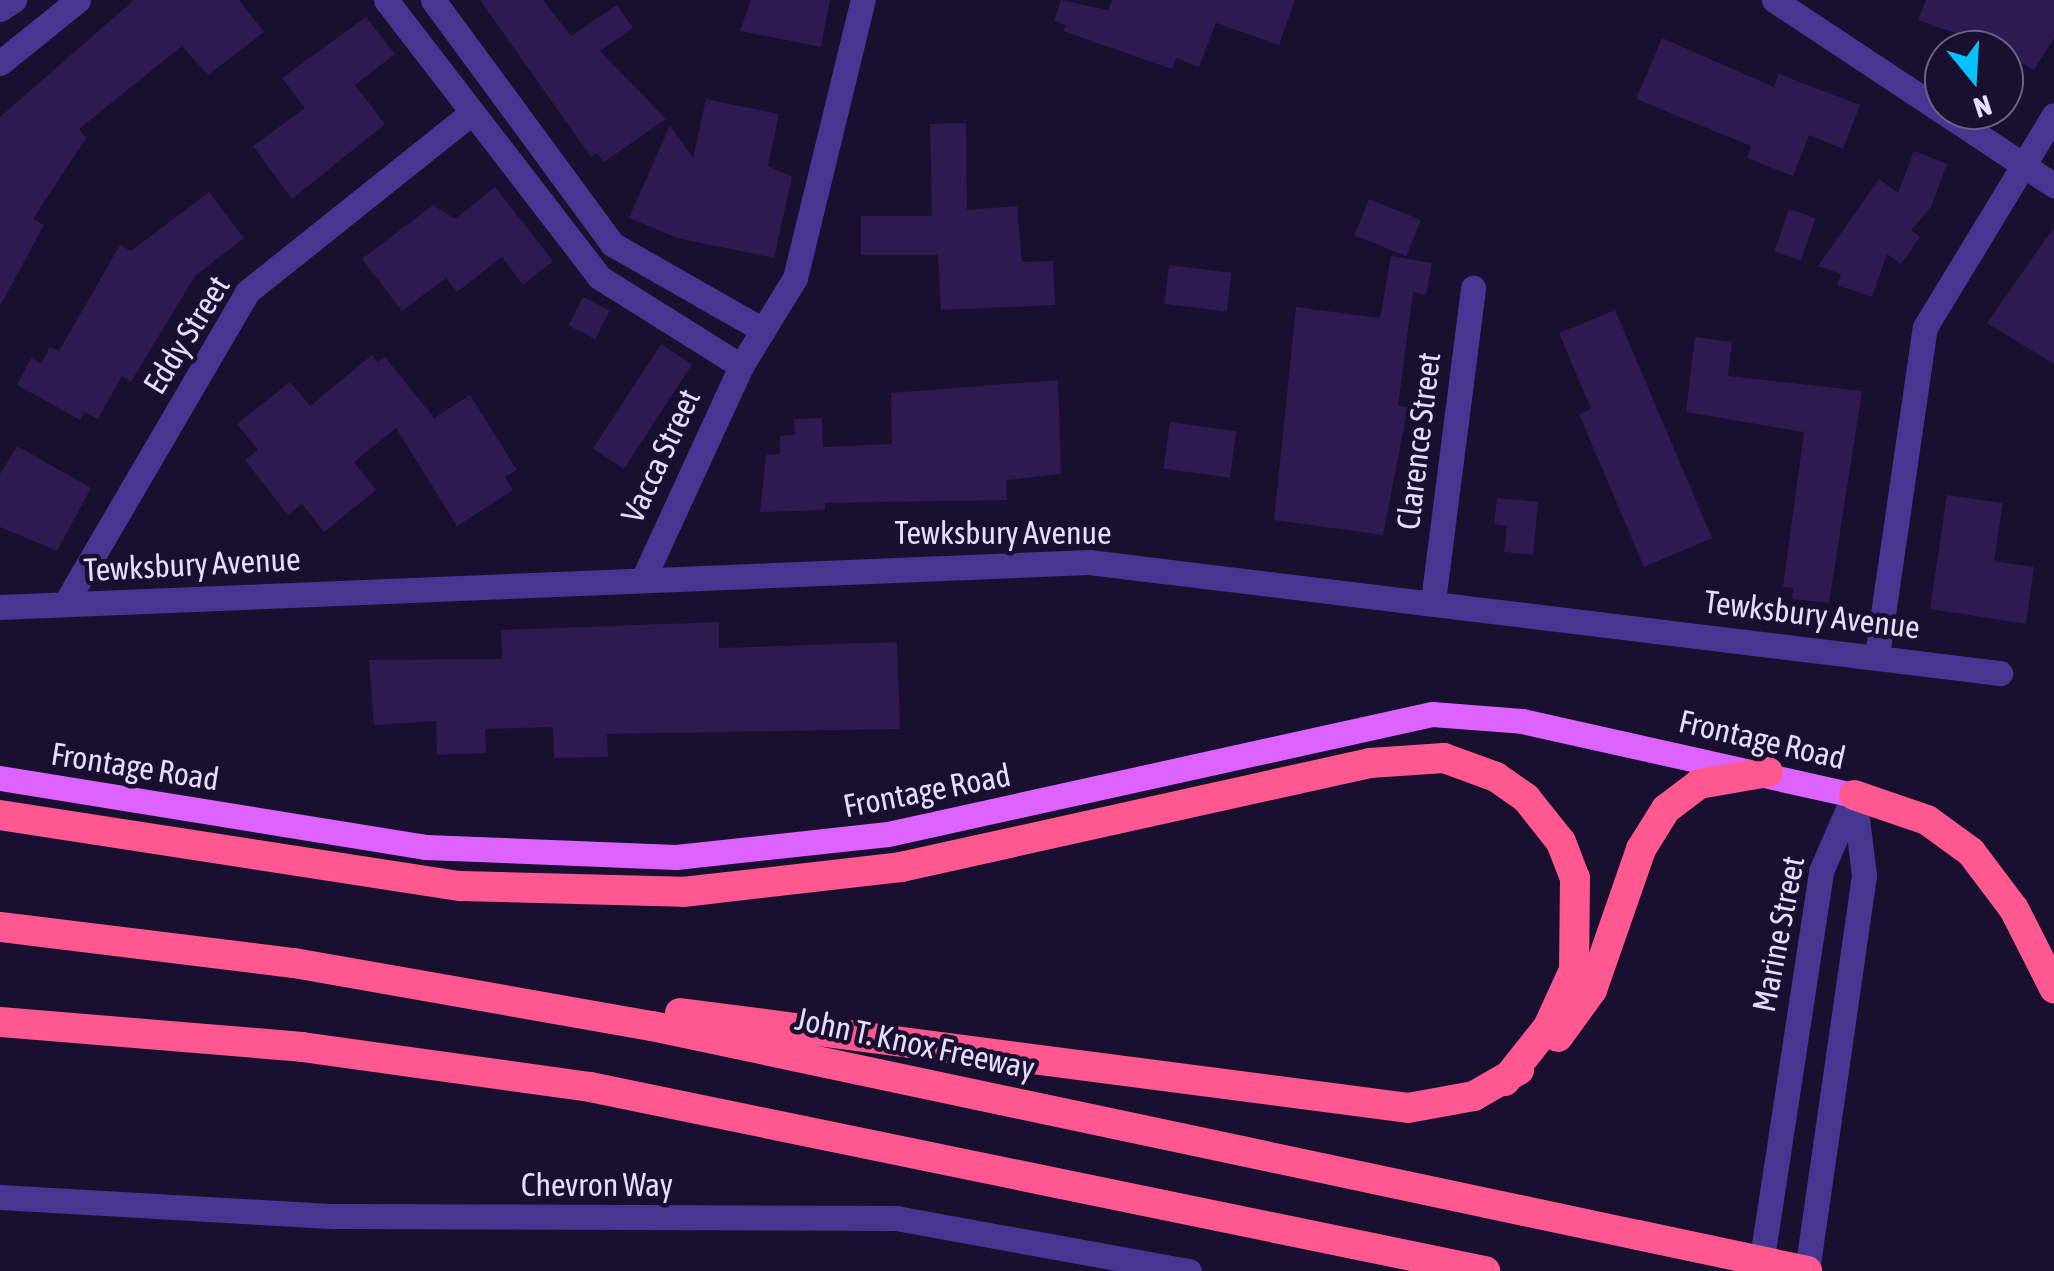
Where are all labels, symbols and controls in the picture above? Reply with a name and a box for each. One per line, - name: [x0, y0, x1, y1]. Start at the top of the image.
- north arrow: [1924, 30, 2024, 130]
- text: N: [1970, 89, 1995, 124]
- street label: Eddy Street: [136, 269, 238, 401]
- street label: Clarence Street: [1389, 350, 1449, 532]
- street label: Vacca Street: [613, 383, 709, 529]
- street label: Tewksbury Avenue: [894, 514, 1112, 552]
- street label: Tewksbury Avenue: [83, 540, 301, 590]
- street label: Tewksbury Avenue: [1702, 583, 1922, 647]
- street label: Frontage Road: [1675, 702, 1849, 778]
- street label: Frontage Road: [48, 735, 222, 799]
- street label: Frontage Road: [840, 756, 1014, 826]
- street label: Marine Street: [1745, 853, 1813, 1015]
- street label: John T. Knox Freeway: [792, 1000, 1038, 1088]
- street label: Chevron Way: [521, 1166, 673, 1204]

